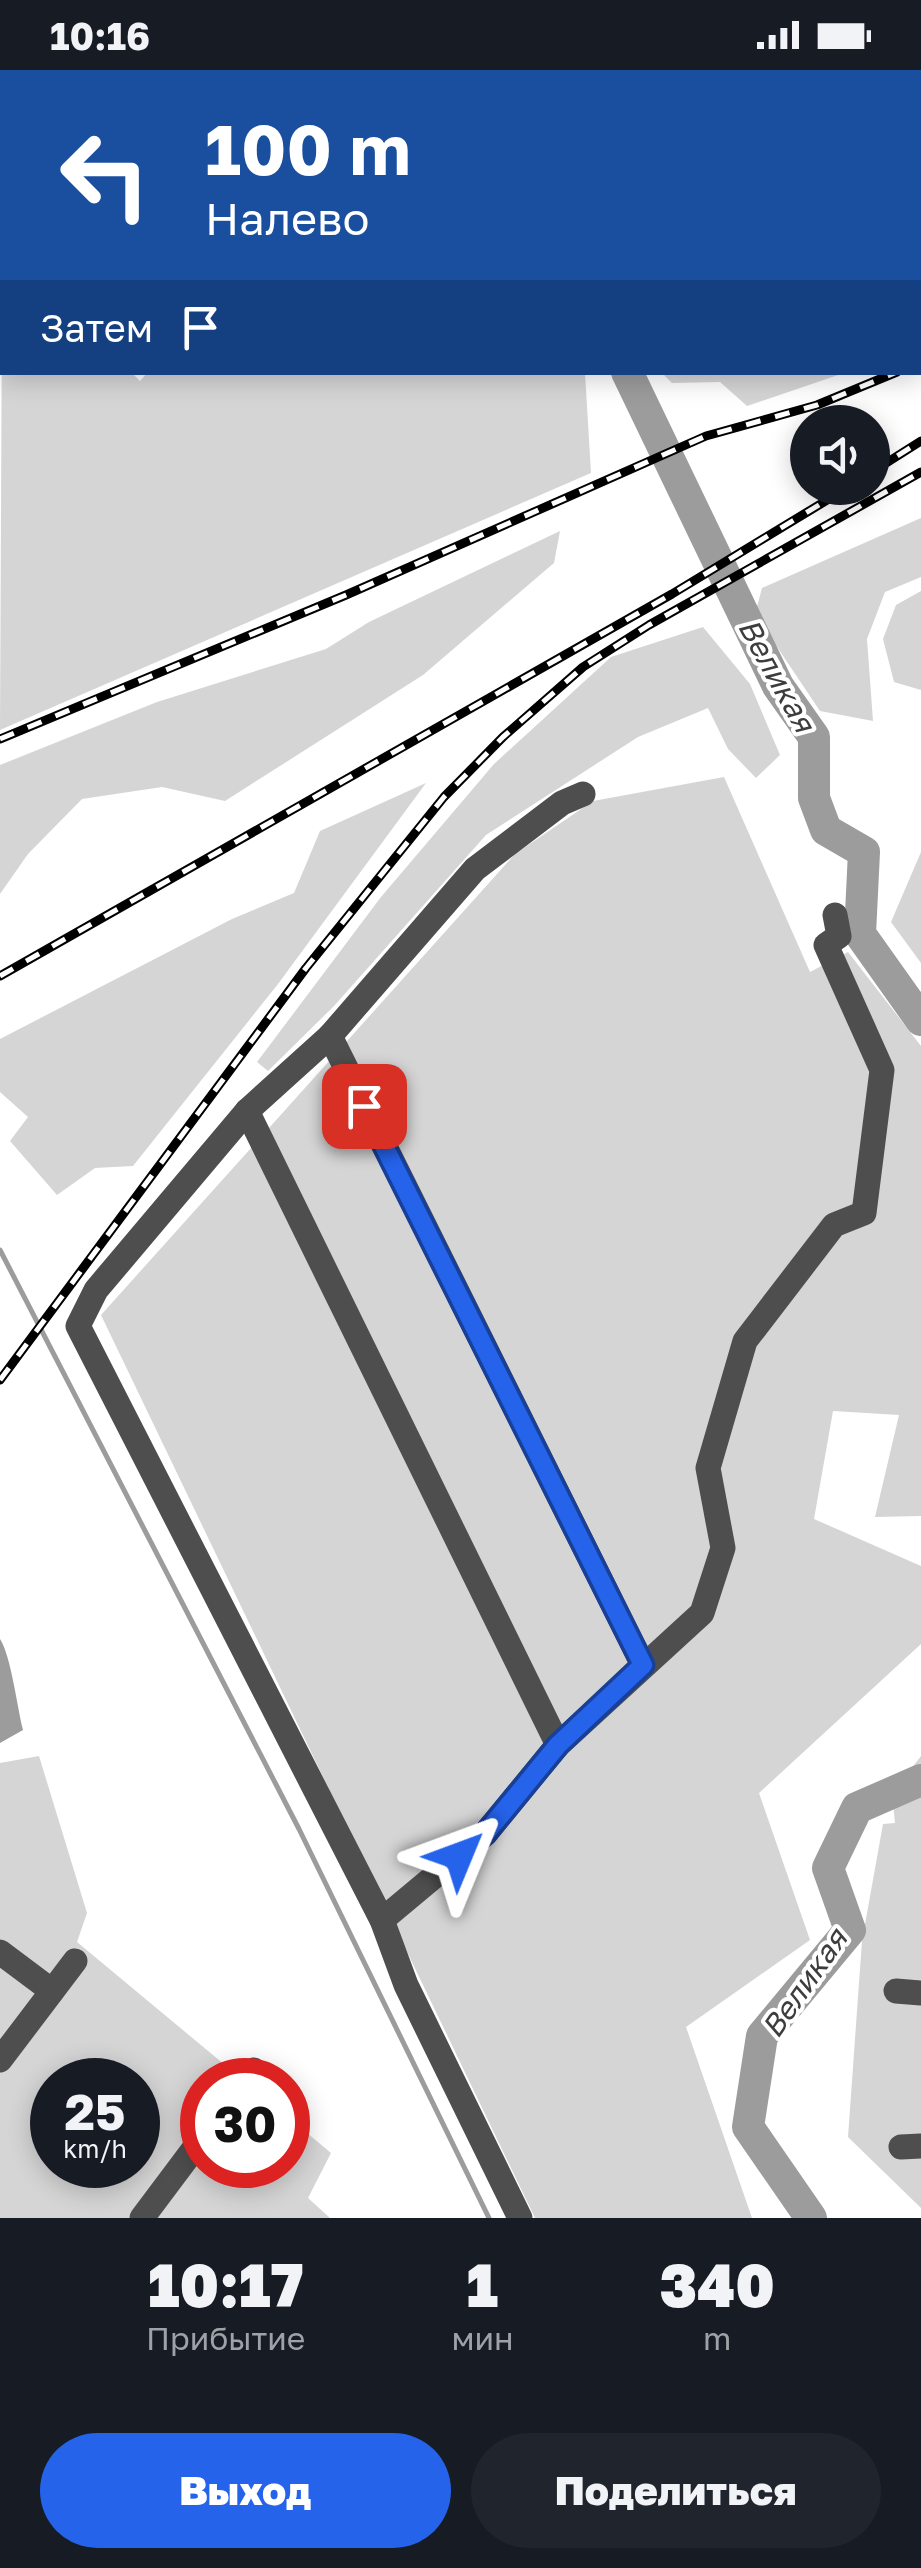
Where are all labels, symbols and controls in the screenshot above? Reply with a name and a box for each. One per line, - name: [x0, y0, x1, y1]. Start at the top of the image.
- text: 10:16: [50, 13, 150, 58]
- text: 100 m: [205, 106, 411, 190]
- icon: left: [40, 110, 170, 240]
- text: Налево: [205, 191, 369, 245]
- icon: arrive: [173, 300, 228, 355]
- text: Затем: [40, 305, 153, 350]
- map controls: [790, 405, 890, 505]
- button: sound: [790, 405, 890, 505]
- water label: Великая: [731, 612, 824, 740]
- pin: [322, 1064, 407, 1149]
- icon: arrive: [337, 1079, 392, 1134]
- position arrow: [407, 1804, 511, 1908]
- water label: Великая: [754, 1920, 855, 2044]
- speed limit sign: 30: [180, 2058, 310, 2188]
- text: 25: [64, 2081, 125, 2141]
- text: km/h: [63, 2133, 127, 2164]
- text: 10:17: [148, 2248, 303, 2320]
- text: 1: [467, 2248, 498, 2320]
- text: 340: [659, 2248, 775, 2320]
- text: Прибытие: [146, 2319, 305, 2357]
- text: мин: [451, 2319, 513, 2357]
- text: m: [703, 2319, 731, 2357]
- button: Выход: [40, 2433, 451, 2548]
- button: Поделиться: [471, 2433, 881, 2548]

